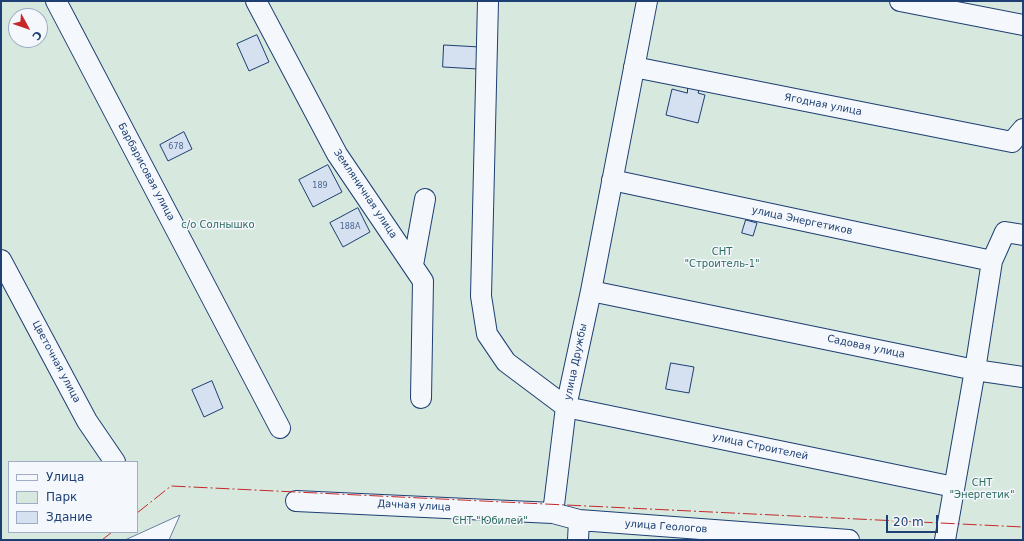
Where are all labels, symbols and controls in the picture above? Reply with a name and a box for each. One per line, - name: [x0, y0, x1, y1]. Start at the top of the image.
- north arrow: [8, 8, 48, 48]
- text: С: [29, 28, 44, 43]
- street label: Ягодная улица: [783, 92, 863, 118]
- street label: Барбарисовая улица: [115, 121, 177, 223]
- house number: 678: [168, 142, 184, 152]
- street label: Земляничная улица: [331, 147, 399, 241]
- house number: 189: [312, 181, 328, 191]
- street label: улица Энергетиков: [751, 204, 853, 238]
- park label: с/о Солнышко: [181, 219, 255, 231]
- house number: 188А: [340, 222, 360, 232]
- park label: СНТ "Строитель-1": [684, 246, 760, 270]
- street label: Цветочная улица: [29, 319, 83, 405]
- street label: улица Дружбы: [562, 323, 590, 401]
- street label: Садовая улица: [826, 333, 906, 361]
- street label: улица Строителей: [711, 431, 809, 463]
- legend: [8, 461, 138, 533]
- text: Улица: [46, 470, 84, 484]
- park label: СНТ "Энергетик": [950, 477, 1014, 500]
- text: Парк: [46, 490, 77, 504]
- street label: Дачная улица: [377, 498, 451, 514]
- scale bar: [888, 507, 940, 533]
- text: Здание: [46, 510, 92, 524]
- park label: СНТ "Юбилей": [452, 515, 528, 527]
- text: 20 m: [893, 515, 924, 529]
- street label: улица Геологов: [624, 518, 708, 536]

